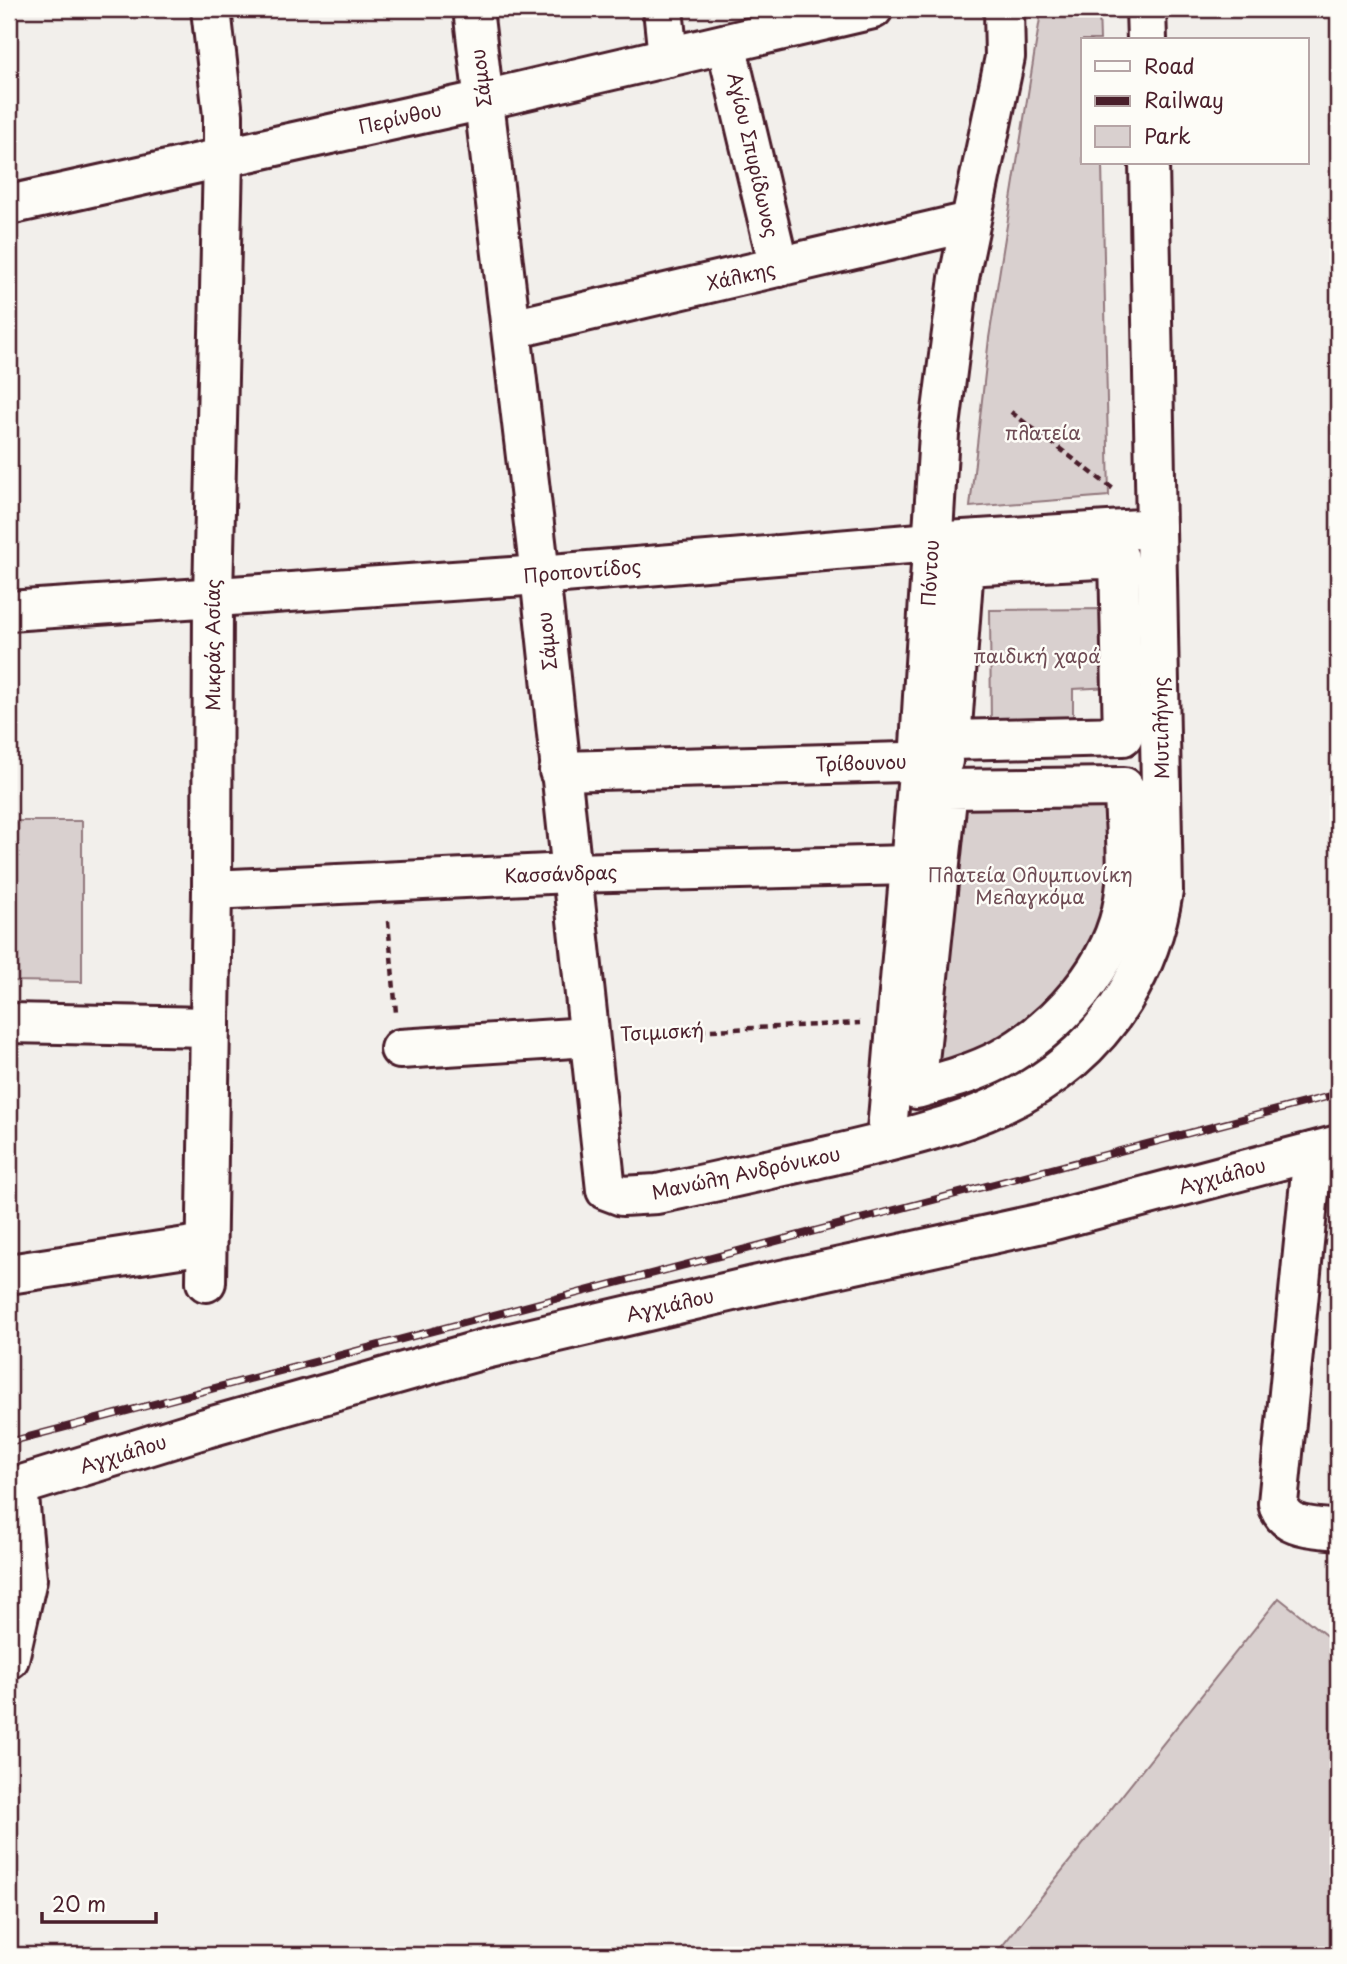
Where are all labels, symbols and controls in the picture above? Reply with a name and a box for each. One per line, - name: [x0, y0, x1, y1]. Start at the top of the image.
- legend: [1081, 38, 1308, 164]
- street label: Σάμου: [463, 47, 497, 109]
- text: Road: [1144, 49, 1195, 81]
- street label: Αγίου Σπυρίδωνος: [721, 70, 787, 240]
- text: Railway: [1144, 83, 1224, 115]
- street label: Περίνθου: [355, 94, 444, 140]
- text: Park: [1144, 119, 1191, 151]
- street label: Χάλκης: [704, 254, 778, 297]
- park label: πλατεία: [1005, 418, 1081, 446]
- street label: Πόντου: [913, 539, 945, 607]
- street label: Προποντίδος: [522, 551, 642, 589]
- street label: Μικράς Ασίας: [198, 579, 226, 711]
- street label: Σάμου: [529, 611, 563, 672]
- park label: παιδική χαρά: [973, 641, 1101, 669]
- street label: Μυτιλήνης: [1145, 676, 1175, 779]
- street label: Τρίβουνου: [815, 746, 907, 778]
- street label: Κασσάνδρας: [504, 857, 618, 889]
- park label: Πλατεία Ολυμπιονίκη Μελαγκόμα: [927, 860, 1133, 910]
- street label: Τσιμισκή: [619, 1015, 705, 1047]
- street label: Μανώλη Ανδρόνικου: [649, 1138, 843, 1206]
- street label: Αγχιάλου: [1175, 1150, 1269, 1200]
- street label: Αγχιάλου: [623, 1280, 716, 1328]
- street label: Αγχιάλου: [76, 1427, 170, 1480]
- scale bar: [42, 1880, 156, 1924]
- text: 20 m: [52, 1887, 106, 1919]

